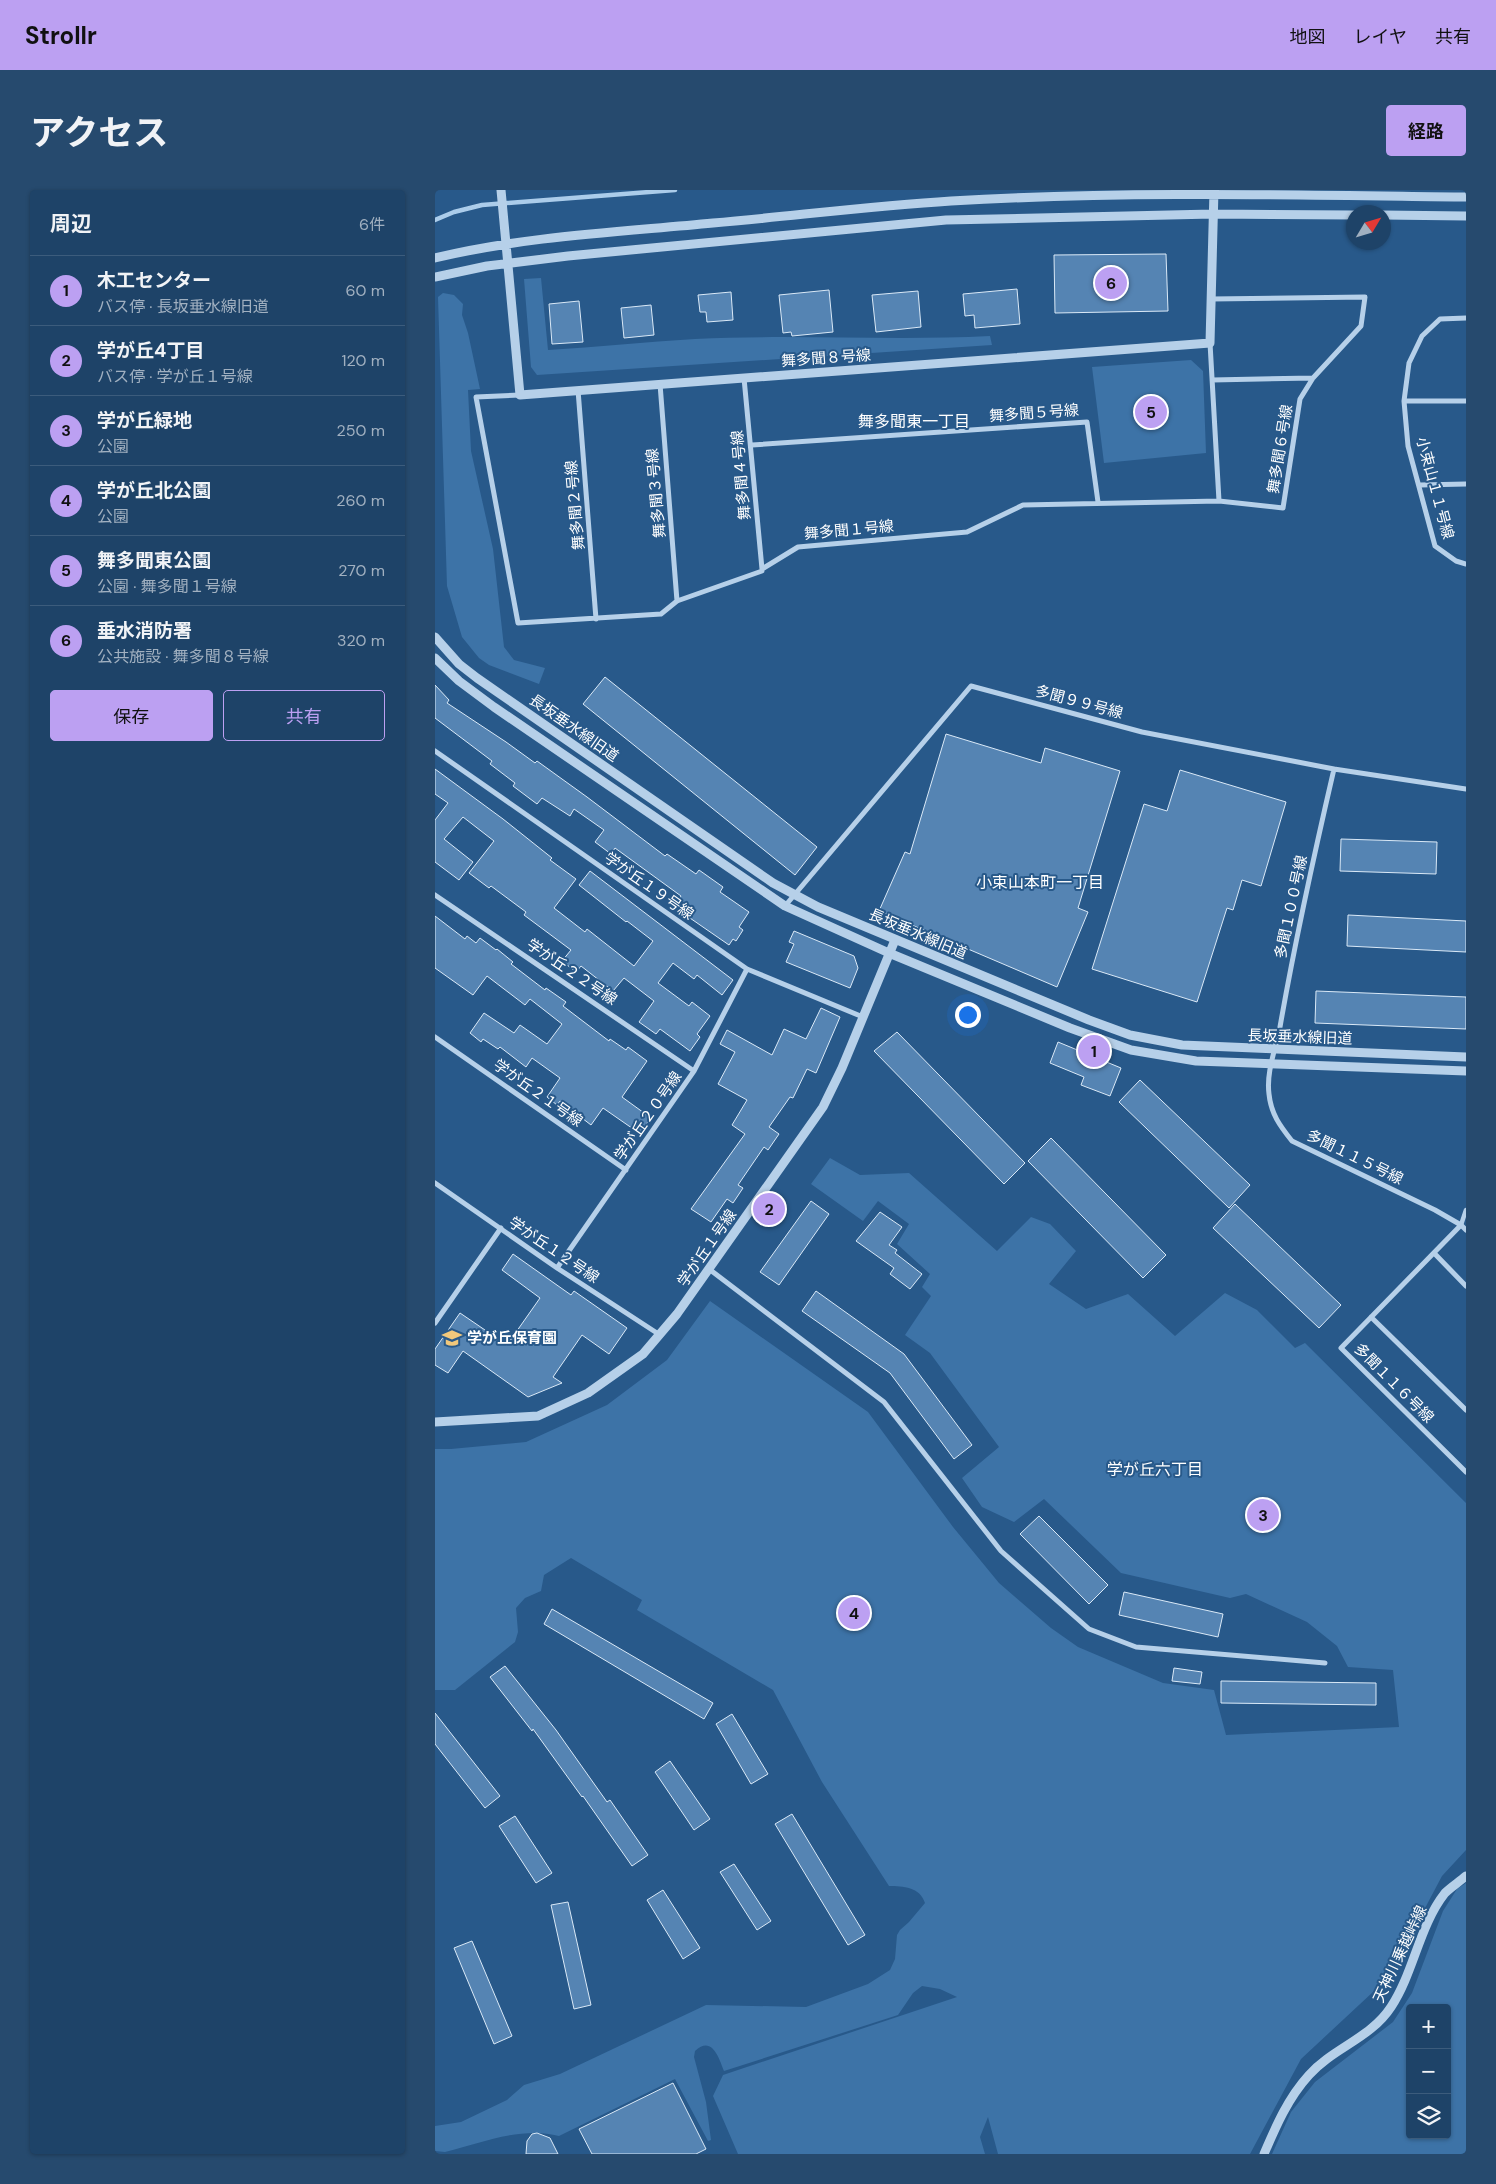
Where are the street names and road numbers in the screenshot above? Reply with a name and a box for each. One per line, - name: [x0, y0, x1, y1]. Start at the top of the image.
- street label: 舞多聞８号線: [780, 345, 872, 371]
- street label: 舞多聞５号線: [988, 400, 1080, 426]
- street label: 舞多聞６号線: [1263, 403, 1297, 495]
- street label: 舞多聞４号線: [727, 429, 755, 521]
- street label: 小束山１１号線: [1412, 435, 1458, 541]
- street label: 舞多聞３号線: [642, 447, 670, 539]
- street label: 舞多聞２号線: [561, 459, 589, 551]
- street label: 舞多聞１号線: [803, 516, 895, 544]
- street label: 多聞９９号線: [1033, 681, 1125, 723]
- street label: 長坂垂水線旧道: [525, 690, 623, 766]
- street label: 学が丘１９号線: [600, 848, 698, 924]
- street label: 多聞１００号線: [1270, 854, 1312, 960]
- street label: 長坂垂水線旧道: [866, 904, 970, 964]
- street label: 学が丘２２号線: [523, 934, 621, 1010]
- street label: 長坂垂水線旧道: [1247, 1025, 1353, 1049]
- street label: 学が丘２１号線: [489, 1055, 587, 1131]
- street label: 学が丘２０号線: [610, 1067, 686, 1165]
- street label: 多聞１１５号線: [1303, 1125, 1407, 1189]
- street label: 学が丘１号線: [673, 1205, 741, 1291]
- street label: 学が丘１２号線: [505, 1212, 603, 1288]
- street label: 多聞１１６号線: [1350, 1339, 1438, 1427]
- street label: 天神川乗越峠線: [1369, 1902, 1431, 2006]

